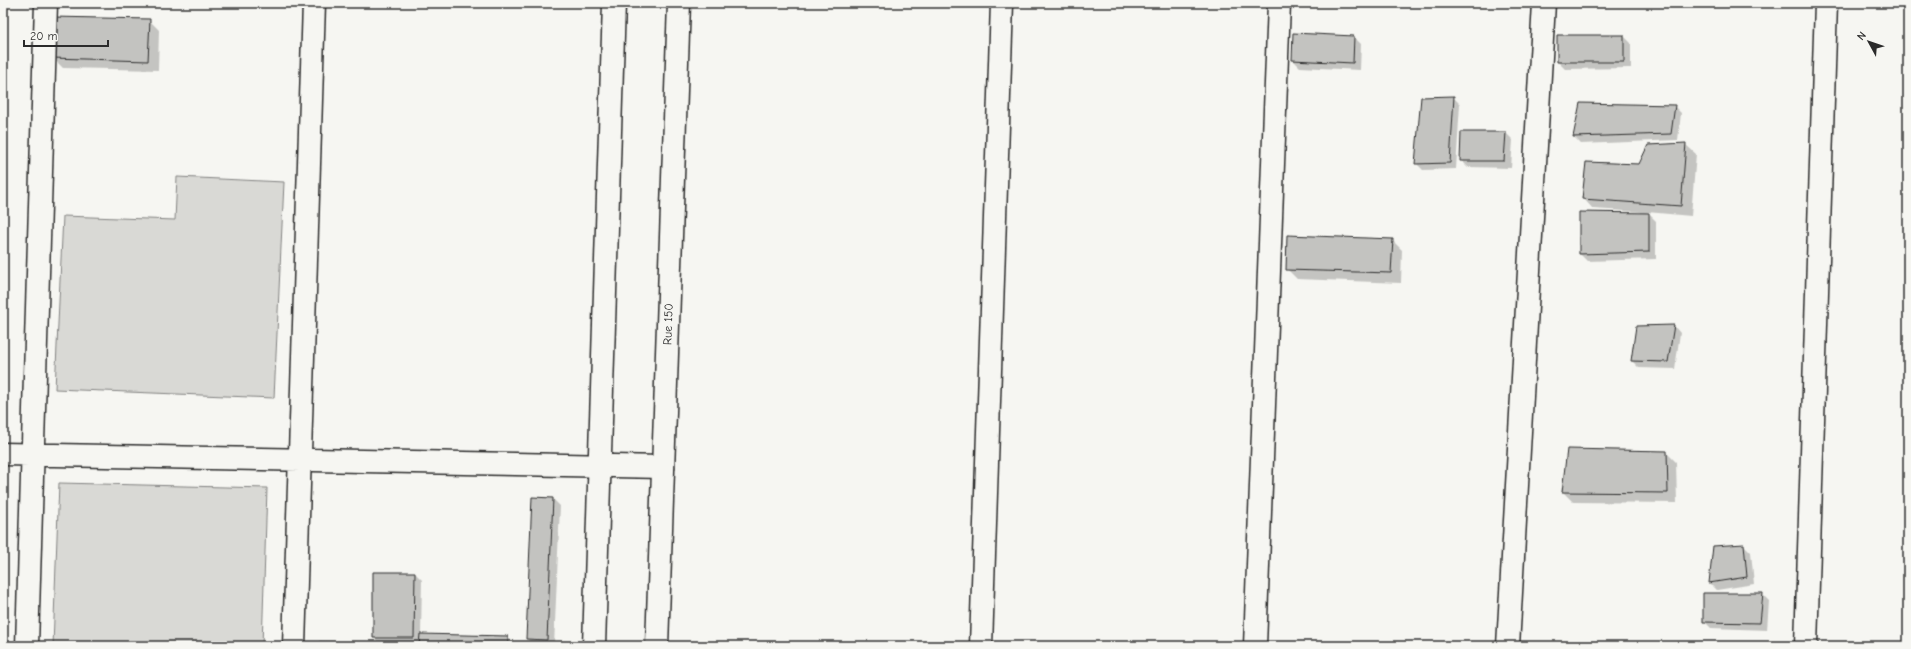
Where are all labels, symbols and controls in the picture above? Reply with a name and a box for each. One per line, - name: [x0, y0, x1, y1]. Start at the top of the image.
- scale bar: [24, 22, 108, 48]
- north arrow: [1849, 22, 1889, 62]
- text: 20 m: [30, 29, 58, 43]
- text: N: [1854, 29, 1869, 43]
- street label: Rue 150: [660, 303, 676, 345]

